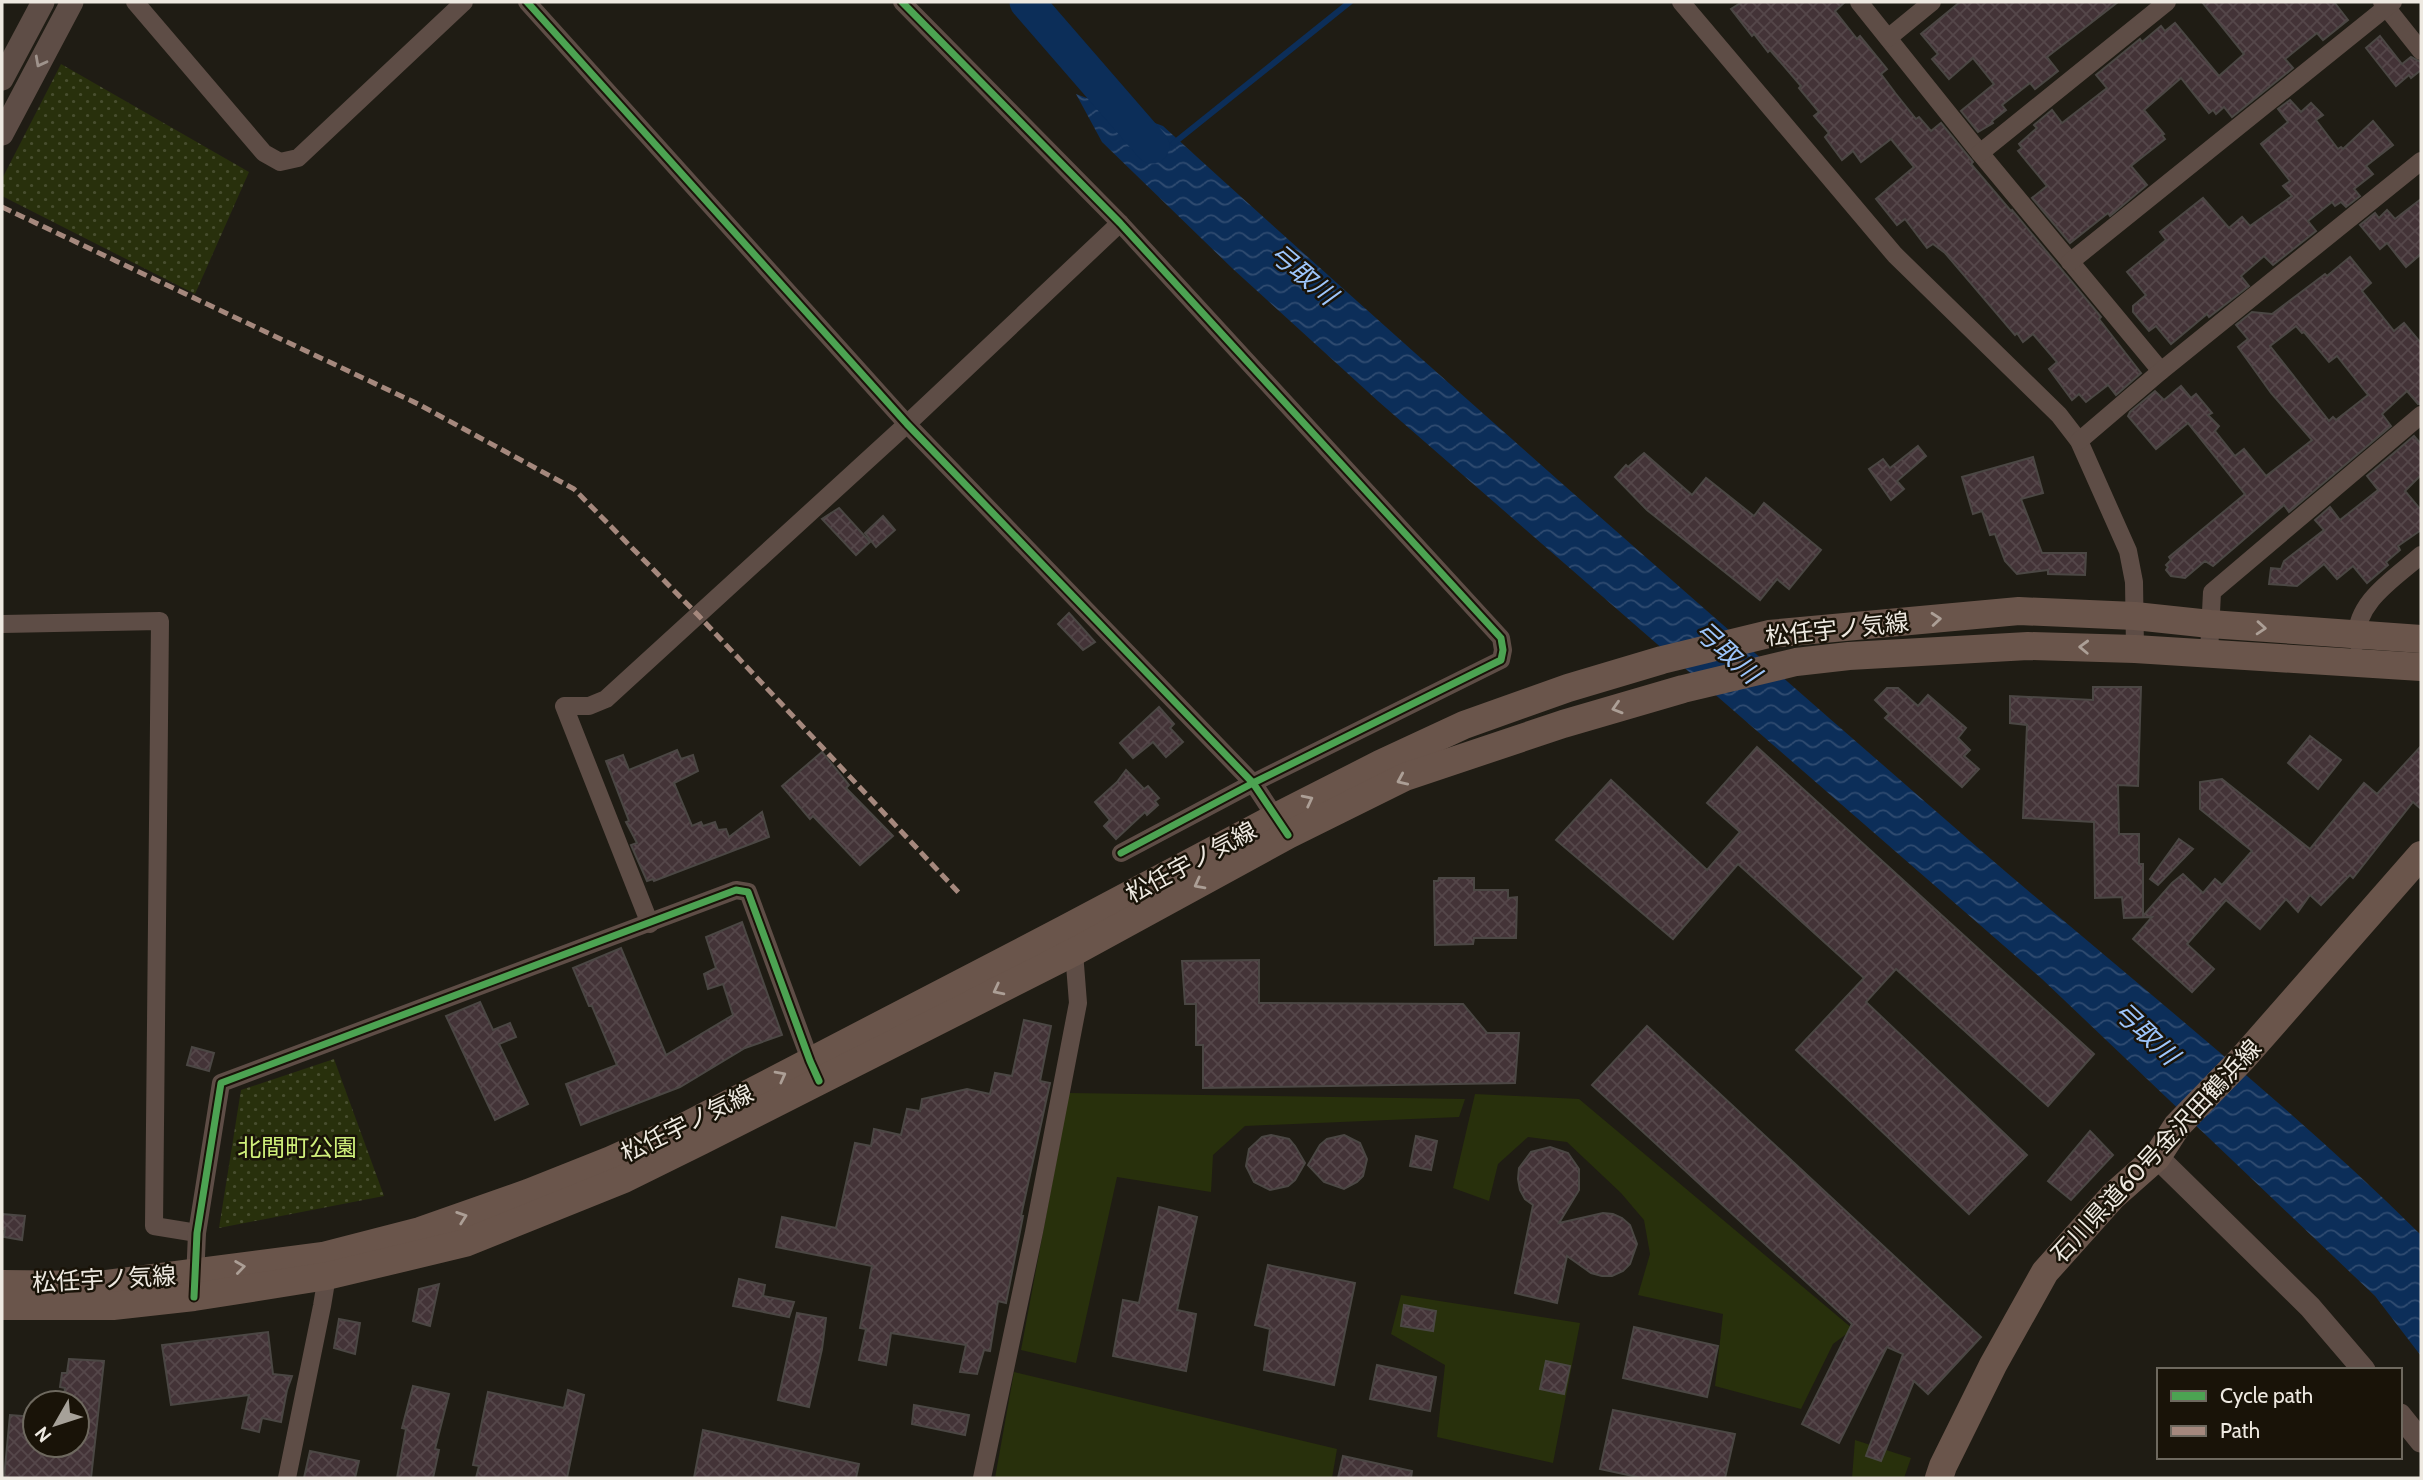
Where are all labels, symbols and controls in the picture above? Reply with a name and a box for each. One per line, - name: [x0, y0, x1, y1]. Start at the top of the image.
- one-way arrow: [35, 55, 48, 67]
- water label: 弓取川: [1263, 237, 1345, 313]
- street label: 松任宇ノ気線: [1764, 607, 1910, 651]
- one-way arrow: [1930, 611, 1942, 626]
- water label: 弓取川: [1687, 614, 1769, 692]
- one-way arrow: [2255, 620, 2266, 635]
- one-way arrow: [2078, 640, 2089, 655]
- one-way arrow: [1612, 700, 1624, 715]
- one-way arrow: [1396, 772, 1409, 786]
- one-way arrow: [1301, 794, 1314, 808]
- street label: 松任宇ノ気線: [1121, 815, 1261, 909]
- one-way arrow: [1194, 875, 1207, 889]
- one-way arrow: [993, 982, 1005, 996]
- water label: 弓取川: [2107, 995, 2188, 1073]
- street label: 石川県道60号金沢田鶴浜線: [2045, 1033, 2267, 1269]
- one-way arrow: [774, 1071, 787, 1084]
- street label: 松任宇ノ気線: [616, 1078, 758, 1168]
- park label: 北間町公園: [237, 1133, 357, 1162]
- one-way arrow: [455, 1211, 467, 1225]
- one-way arrow: [235, 1260, 246, 1275]
- street label: 松任宇ノ気線: [31, 1261, 177, 1297]
- legend: [2157, 1368, 2402, 1459]
- text: Cycle path: [2220, 1383, 2313, 1408]
- north arrow: [21, 1389, 91, 1459]
- text: Path: [2220, 1418, 2260, 1443]
- text: N: [30, 1422, 56, 1447]

